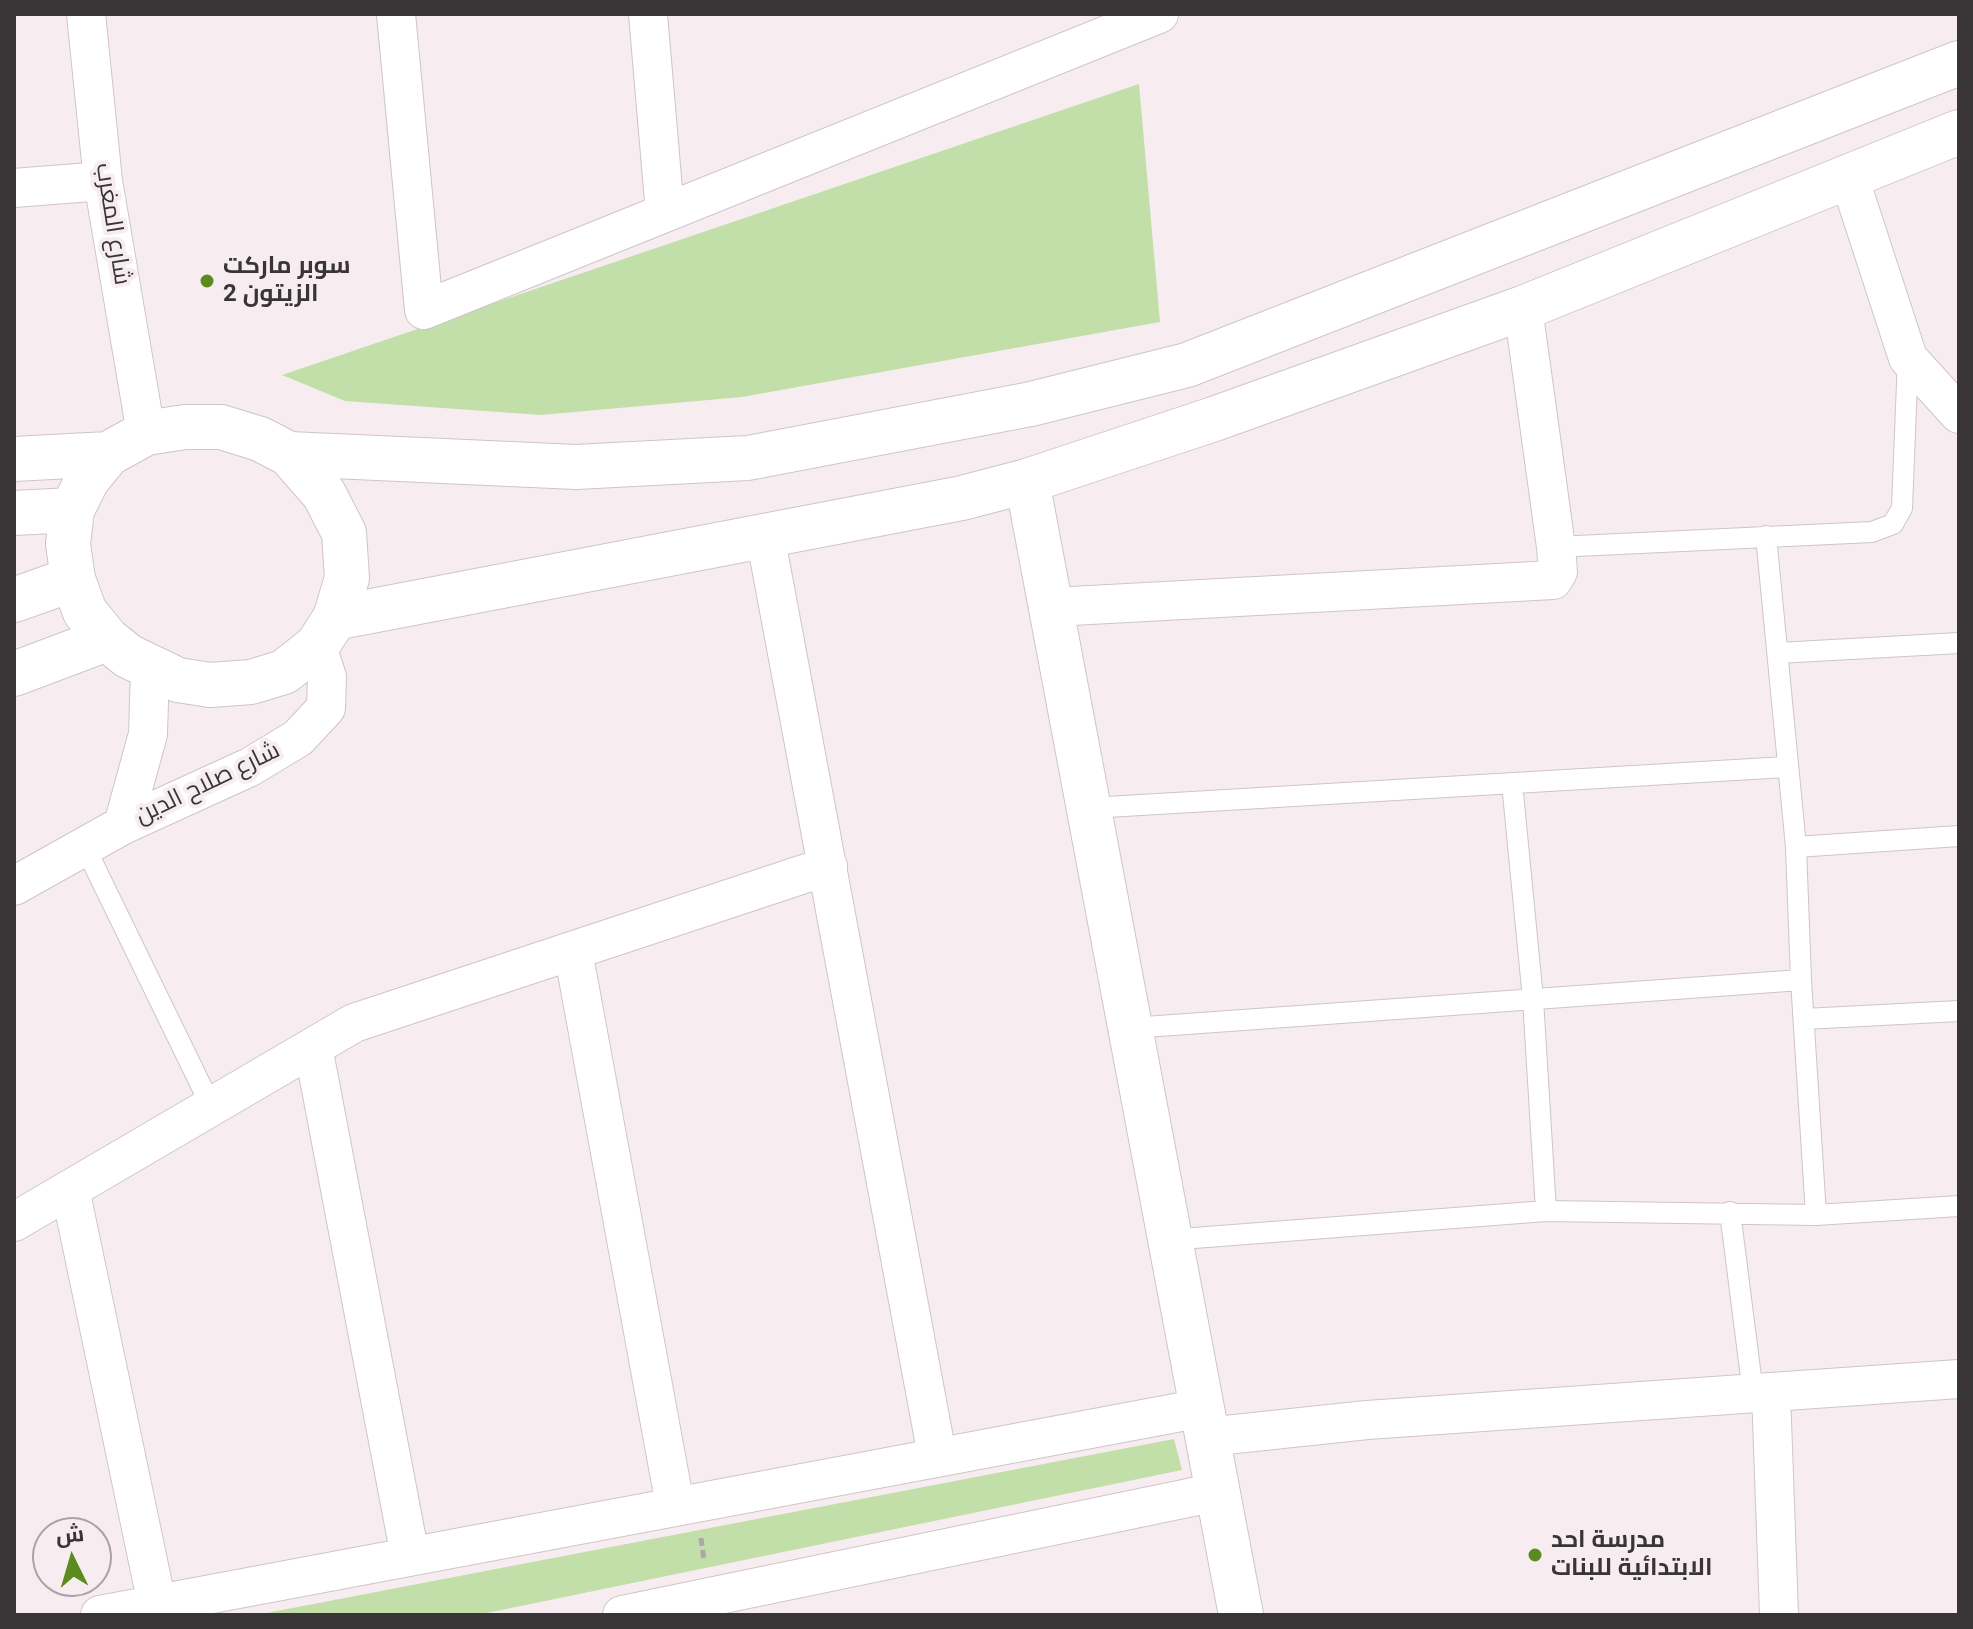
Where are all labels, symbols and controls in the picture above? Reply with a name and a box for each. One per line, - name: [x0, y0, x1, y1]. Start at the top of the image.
- street label: شارع المغرب: [88, 161, 136, 287]
- place label: سوبر ماركت الزيتون 2: [223, 253, 351, 309]
- marker: سوبر ماركت الزيتون 2: [198, 272, 216, 290]
- street label: شارع صلاح الدين: [131, 737, 285, 831]
- north arrow: [32, 1517, 112, 1597]
- text: ش: [55, 1521, 85, 1548]
- place label: مدرسة احد الابتدائية للبنات: [1551, 1527, 1712, 1583]
- marker: مدرسة احد الابتدائية للبنات: [1526, 1546, 1544, 1564]

